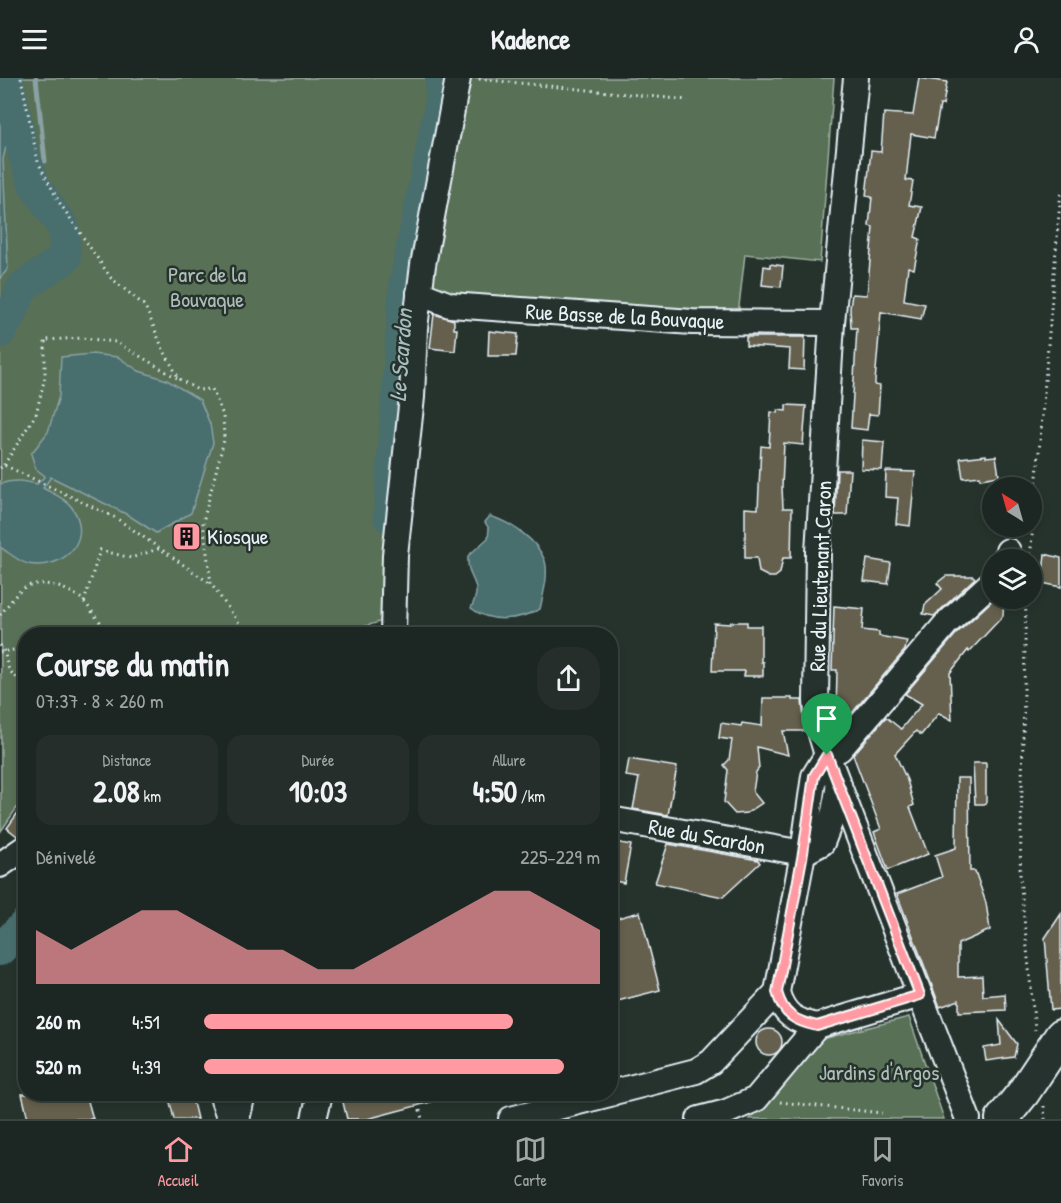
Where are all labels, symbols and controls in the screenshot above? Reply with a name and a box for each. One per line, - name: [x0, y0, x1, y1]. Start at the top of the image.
- text: Kadence: [491, 21, 570, 57]
- icon: menu: [18, 23, 51, 56]
- icon: person: [1010, 23, 1043, 56]
- park label: Parc de la Bouvaque: [168, 259, 246, 314]
- street label: Rue Basse de la Bouvaque: [525, 296, 725, 336]
- water label: Le Scardon: [381, 305, 419, 402]
- north arrow: [982, 477, 1042, 537]
- map controls: [982, 477, 1042, 609]
- street label: Rue du Lieutenant Caron: [802, 480, 838, 672]
- building icon: Kiosque: [170, 520, 202, 552]
- place label: Kiosque: [207, 521, 269, 551]
- button: layers: [982, 549, 1042, 609]
- text: Course du matin: [36, 642, 229, 686]
- button: share: [537, 647, 600, 710]
- text: 07:37 · 8 × 260 m: [36, 687, 164, 714]
- pin: [801, 693, 852, 755]
- icon: arrive: [810, 702, 843, 735]
- text: Distance: [103, 749, 151, 771]
- text: Durée: [302, 749, 334, 771]
- text: Allure: [492, 749, 526, 771]
- text: 2.08: [93, 771, 140, 811]
- text: 10:03: [289, 771, 347, 811]
- text: 4:50: [473, 771, 517, 811]
- text: km: [140, 785, 161, 807]
- text: /km: [517, 785, 545, 807]
- street label: Rue du Scardon: [646, 811, 768, 861]
- text: Dénivelé: [36, 843, 96, 870]
- text: 225–229 m: [520, 843, 600, 870]
- text: 260 m: [36, 1008, 81, 1035]
- text: 4:51: [132, 1008, 160, 1035]
- text: 520 m: [36, 1053, 81, 1080]
- text: 4:39: [132, 1053, 160, 1080]
- park label: Jardins d'Argos: [819, 1057, 939, 1087]
- tab: Accueil: [158, 1133, 199, 1191]
- tab: Carte: [514, 1133, 547, 1191]
- tab: Favoris: [862, 1133, 903, 1191]

